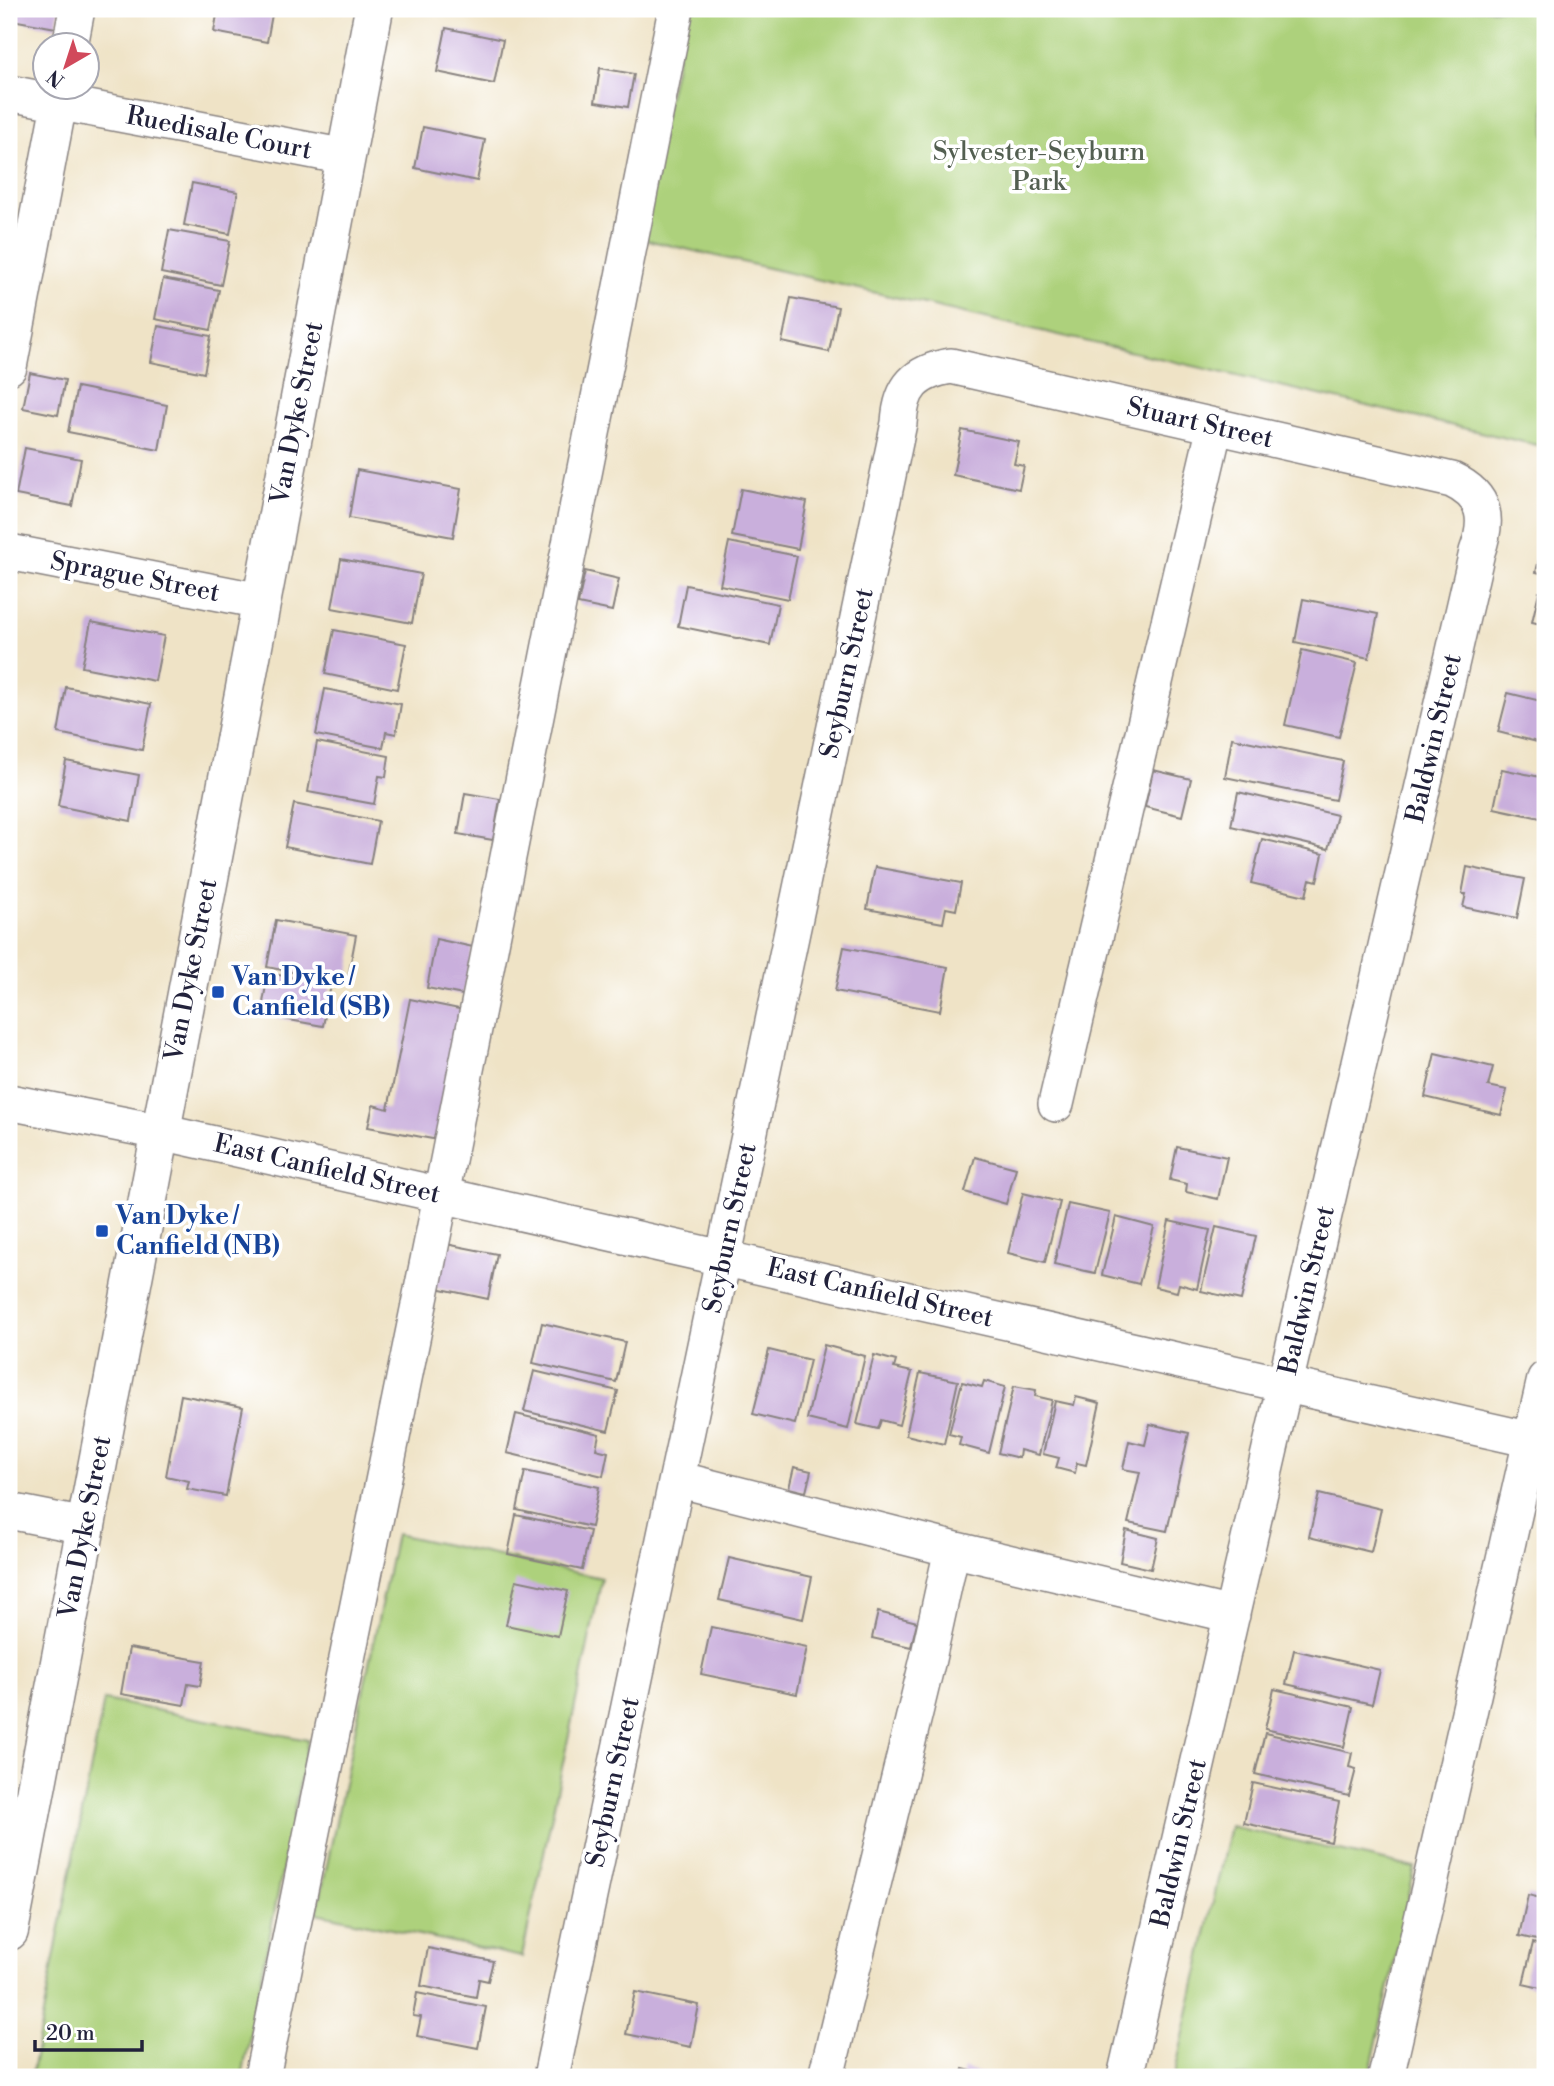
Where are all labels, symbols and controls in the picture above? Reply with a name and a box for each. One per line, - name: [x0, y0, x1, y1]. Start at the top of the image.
- north arrow: [32, 32, 102, 102]
- text: N: [43, 64, 69, 92]
- street label: Ruedisale Court: [123, 99, 315, 167]
- park label: Sylvester-Seyburn Park: [933, 136, 1145, 198]
- street label: Van Dyke Street: [263, 319, 330, 508]
- street label: Stuart Street: [1124, 391, 1276, 455]
- street label: Sprague Street: [48, 545, 222, 609]
- street label: Seyburn Street: [813, 585, 881, 761]
- street label: Baldwin Street: [1399, 651, 1469, 826]
- street label: Van Dyke Street: [157, 876, 224, 1065]
- place label: Van Dyke / Canfield (SB): [231, 961, 390, 1023]
- marker: Van Dyke / Canfield (SB): [210, 984, 226, 1000]
- street label: East Canfield Street: [211, 1127, 443, 1211]
- street label: Seyburn Street: [696, 1140, 764, 1316]
- place label: Van Dyke / Canfield (NB): [115, 1200, 280, 1262]
- street label: Baldwin Street: [1272, 1203, 1342, 1378]
- marker: Van Dyke / Canfield (NB): [94, 1223, 110, 1239]
- street label: East Canfield Street: [764, 1251, 996, 1335]
- street label: Van Dyke Street: [51, 1433, 118, 1622]
- street label: Seyburn Street: [579, 1694, 647, 1870]
- street label: Baldwin Street: [1144, 1756, 1214, 1931]
- scale bar: [35, 2009, 142, 2053]
- text: 20 m: [46, 2021, 95, 2047]

